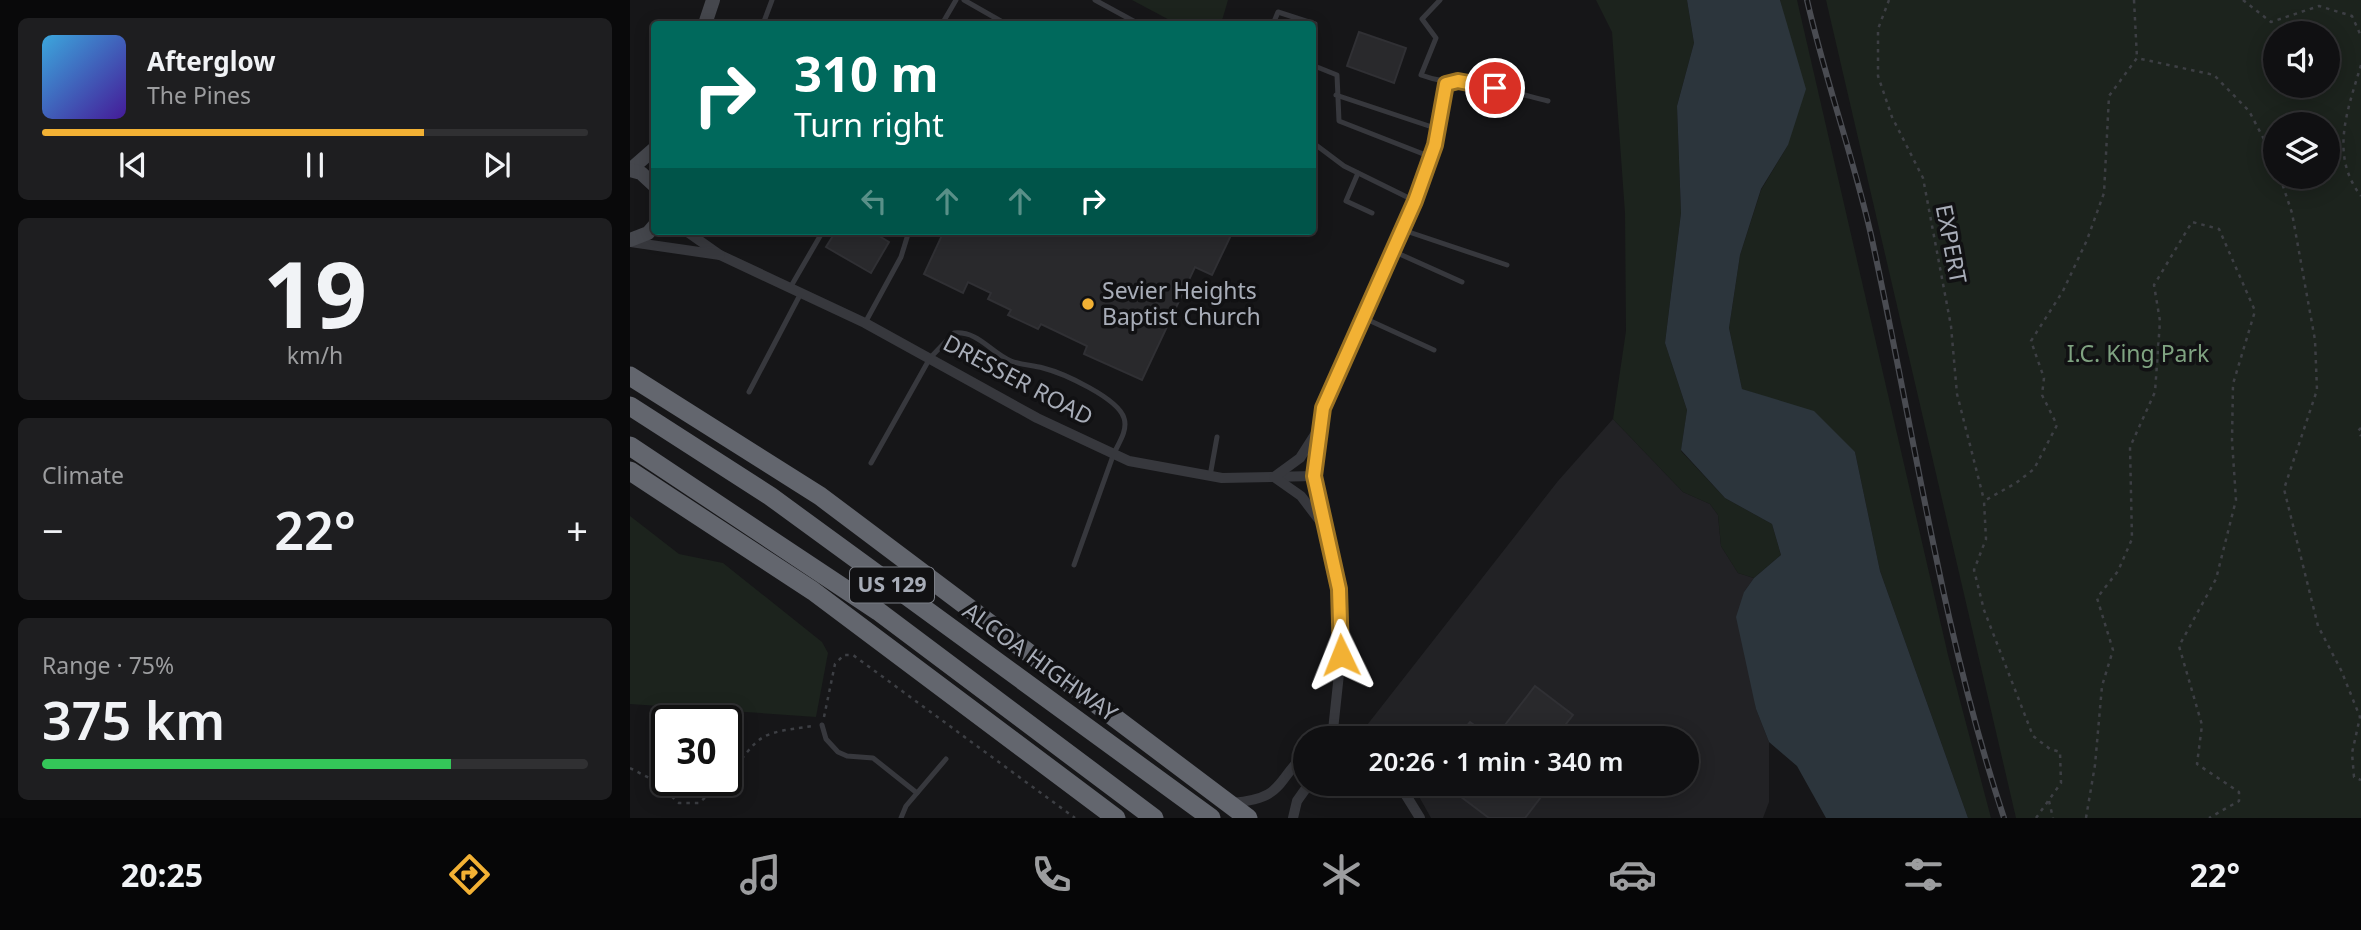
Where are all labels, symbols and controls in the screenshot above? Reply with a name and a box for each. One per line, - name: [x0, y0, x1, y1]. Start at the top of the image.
- map controls: [2263, 21, 2340, 189]
- button: sound: [2263, 21, 2340, 98]
- text: 310 m: [794, 40, 939, 106]
- text: Afterglow: [147, 43, 275, 79]
- icon: right: [679, 49, 770, 140]
- pin: [1465, 58, 1525, 118]
- icon: arrive: [1476, 69, 1514, 107]
- text: The Pines: [147, 79, 251, 111]
- text: Turn right: [794, 103, 944, 146]
- button: layers: [2263, 112, 2340, 189]
- icon: previous: [114, 146, 152, 184]
- icon: pause: [296, 146, 334, 184]
- icon: next: [478, 146, 516, 184]
- icon: left: [855, 182, 893, 220]
- icon: ahead: [928, 182, 966, 220]
- icon: ahead: [1001, 182, 1039, 220]
- icon: right: [1074, 182, 1112, 220]
- street label: EXPERT: [1929, 201, 1975, 286]
- text: 19: [263, 231, 367, 355]
- place label: Sevier Heights Baptist Church: [1102, 274, 1261, 332]
- marker: Sevier Heights Baptist Church: [1080, 296, 1096, 312]
- street label: DRESSER ROAD: [938, 326, 1099, 432]
- park label: I.C. King Park: [2067, 337, 2210, 369]
- text: km/h: [287, 339, 343, 371]
- text: Climate: [42, 459, 124, 491]
- text: 22°: [274, 494, 356, 565]
- text: −: [42, 504, 64, 556]
- text: +: [566, 504, 588, 556]
- road number: US 129: [850, 568, 934, 602]
- street label: ALCOA HIGHWAY: [957, 594, 1125, 729]
- position arrow: [1304, 618, 1378, 692]
- text: Range · 75%: [42, 649, 174, 681]
- text: 375 km: [42, 684, 225, 755]
- speed limit sign: 30: [651, 705, 742, 796]
- text: 20:26 · 1 min · 340 m: [1369, 743, 1623, 779]
- icon: directions: [445, 850, 494, 899]
- icon: music: [736, 850, 785, 899]
- icon: phone: [1027, 850, 1076, 899]
- icon: climate: [1317, 850, 1366, 899]
- icon: car: [1608, 850, 1657, 899]
- icon: filters: [1899, 850, 1948, 899]
- text: 20:25: [121, 853, 203, 896]
- text: 22°: [2190, 853, 2240, 896]

